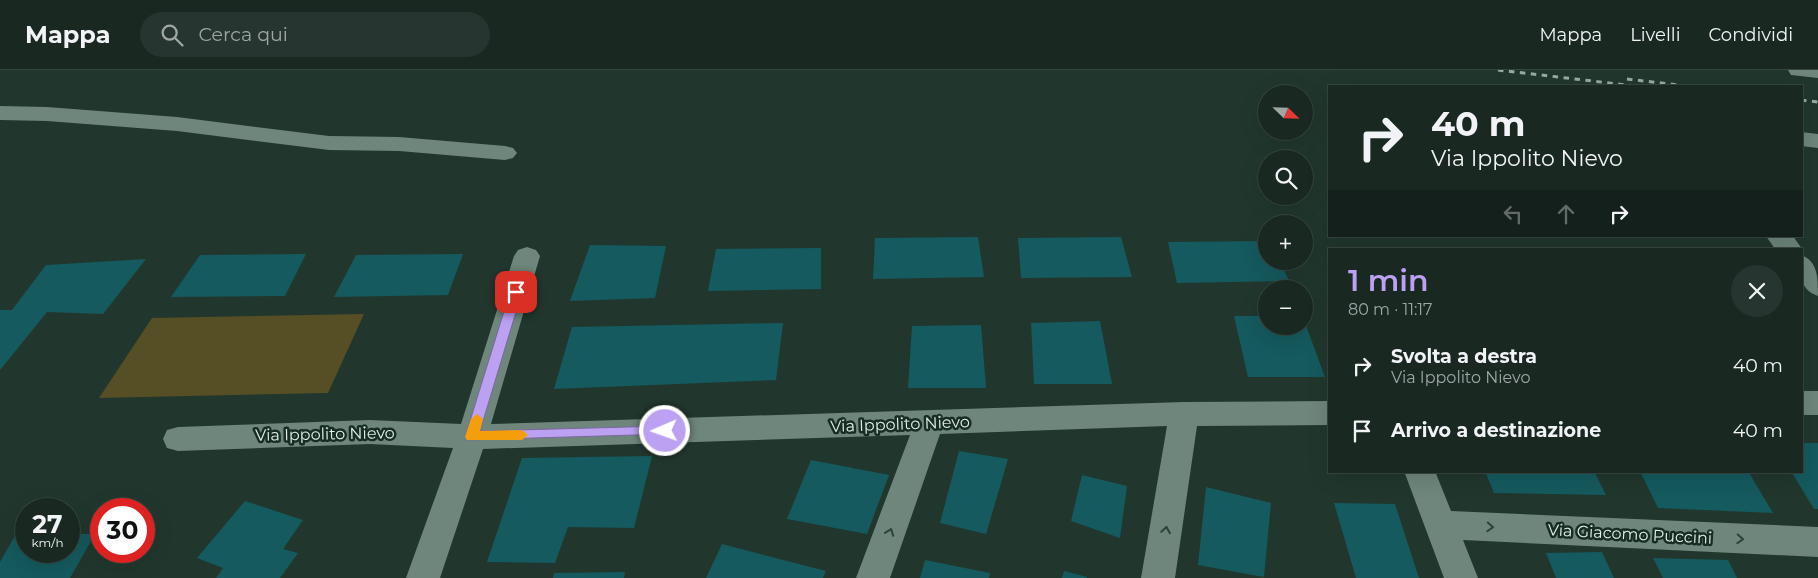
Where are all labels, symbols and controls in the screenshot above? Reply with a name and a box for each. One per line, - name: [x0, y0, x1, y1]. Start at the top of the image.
- search box: [140, 12, 490, 57]
- text: Mappa: [25, 20, 110, 49]
- icon: search: [158, 21, 186, 49]
- text: Cerca qui: [198, 23, 288, 46]
- text: Mappa: [1539, 24, 1602, 46]
- text: Livelli: [1630, 24, 1681, 46]
- text: Condividi: [1709, 24, 1793, 46]
- north arrow: [1258, 85, 1312, 140]
- map controls: [1258, 85, 1313, 335]
- text: 40 m: [1431, 102, 1526, 145]
- icon: right: [1348, 105, 1413, 170]
- text: Via Ippolito Nievo: [1431, 145, 1623, 172]
- button: search: [1258, 150, 1313, 205]
- icon: left: [1499, 200, 1527, 228]
- icon: ahead: [1552, 200, 1580, 228]
- icon: right: [1605, 200, 1633, 228]
- button: +: [1258, 215, 1313, 270]
- text: 1 min: [1348, 262, 1429, 299]
- button: close: [1731, 265, 1783, 317]
- pin: [495, 271, 537, 313]
- icon: arrive: [502, 278, 530, 306]
- button: −: [1258, 280, 1313, 335]
- text: 80 m · 11:17: [1348, 300, 1433, 319]
- text: Svolta a destra: [1391, 345, 1537, 368]
- icon: right: [1348, 352, 1376, 380]
- text: 40 m: [1733, 354, 1783, 377]
- text: Via Ippolito Nievo: [1391, 368, 1531, 387]
- position arrow: [638, 404, 690, 456]
- street label: Via Ippolito Nievo: [830, 412, 970, 436]
- icon: arrive: [1348, 417, 1376, 445]
- text: Arrivo a destinazione: [1391, 419, 1601, 442]
- text: 40 m: [1733, 419, 1783, 442]
- street label: Via Ippolito Nievo: [255, 423, 395, 445]
- speed limit sign: 30: [90, 498, 155, 563]
- text: 27: [32, 509, 63, 539]
- street label: Via Giacomo Puccini: [1547, 520, 1713, 548]
- one-way arrow: [1487, 522, 1495, 532]
- one-way arrow: [1160, 525, 1170, 534]
- one-way arrow: [884, 528, 894, 537]
- one-way arrow: [1736, 533, 1744, 544]
- text: km/h: [31, 535, 64, 550]

